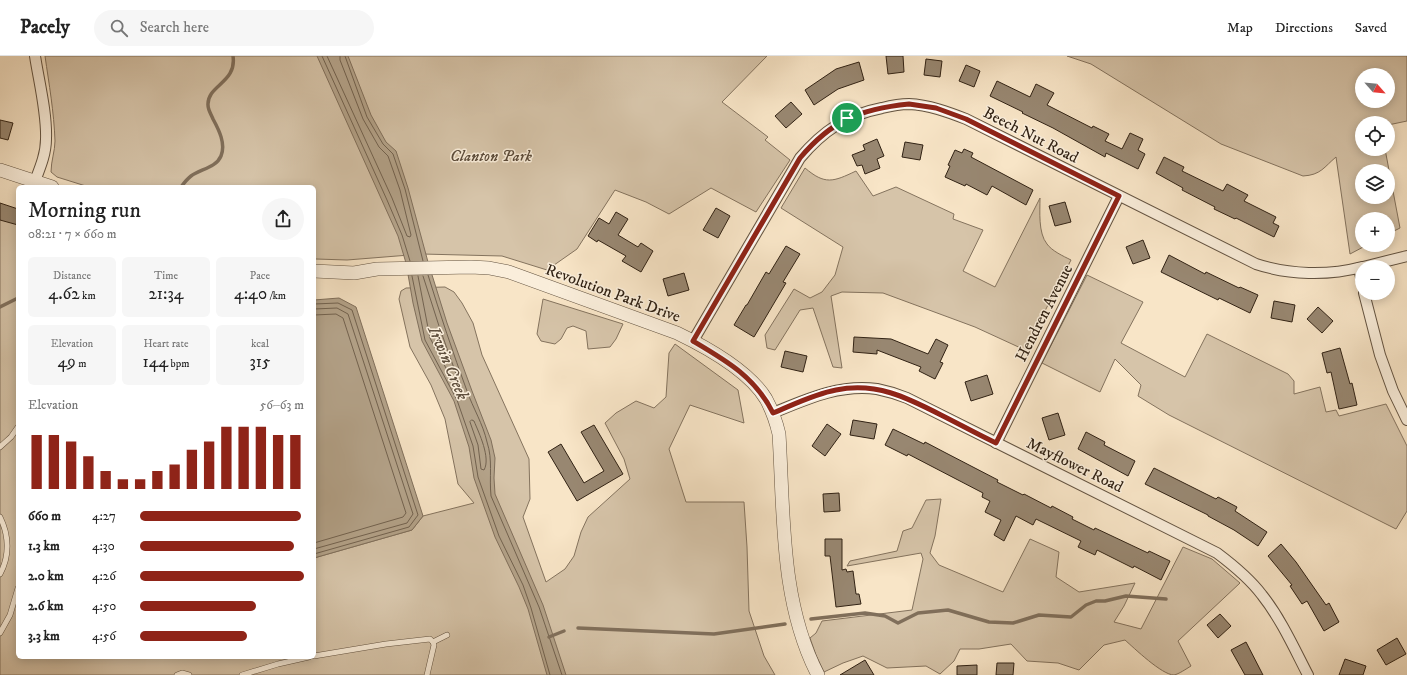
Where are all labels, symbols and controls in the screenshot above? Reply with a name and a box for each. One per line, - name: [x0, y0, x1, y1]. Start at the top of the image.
- search box: [94, 10, 374, 46]
- text: Pacely: [20, 16, 70, 39]
- icon: search: [108, 17, 130, 39]
- text: Search here: [140, 18, 209, 37]
- text: Map: [1227, 19, 1253, 37]
- text: Directions: [1275, 19, 1333, 37]
- text: Saved: [1355, 19, 1387, 37]
- north arrow: [1355, 68, 1395, 108]
- map controls: [1355, 68, 1395, 300]
- pin: [830, 101, 864, 135]
- street label: Beech Nut Road: [980, 102, 1082, 168]
- icon: arrive: [836, 107, 858, 129]
- button: locate: [1355, 116, 1395, 156]
- park label: Clanton Park: [450, 146, 532, 166]
- button: layers: [1355, 164, 1395, 204]
- text: Morning run: [28, 197, 141, 224]
- button: share: [262, 198, 304, 240]
- button: +: [1355, 212, 1395, 252]
- text: 08:21 · 7 × 660 m: [28, 226, 116, 242]
- street label: Revolution Park Drive: [543, 259, 684, 327]
- button: −: [1355, 260, 1395, 300]
- street label: Hendren Avenue: [1011, 261, 1077, 365]
- text: Distance: [53, 269, 91, 283]
- text: Time: [154, 269, 178, 283]
- text: Pace: [250, 269, 270, 283]
- text: 4.62: [48, 283, 80, 305]
- text: 21:34: [148, 283, 184, 305]
- text: 4:40: [234, 283, 267, 305]
- text: km: [80, 289, 96, 303]
- text: /km: [267, 289, 286, 303]
- water label: Irwin Creek: [422, 322, 474, 404]
- text: Elevation: [51, 337, 93, 351]
- text: Heart rate: [143, 337, 189, 351]
- text: kcal: [251, 337, 269, 351]
- text: 49: [58, 351, 76, 373]
- text: 144: [142, 351, 168, 373]
- text: 315: [250, 351, 270, 373]
- text: m: [76, 357, 86, 371]
- text: bpm: [168, 357, 190, 371]
- text: Elevation: [28, 397, 78, 413]
- text: 56–63 m: [260, 397, 304, 413]
- street label: Mayflower Road: [1023, 433, 1127, 497]
- text: 660 m: [28, 508, 61, 524]
- text: 4:27: [92, 508, 116, 524]
- text: 1.3 km: [28, 538, 60, 554]
- text: 4:30: [92, 538, 115, 554]
- text: 2.0 km: [28, 568, 64, 584]
- text: 4:26: [92, 568, 116, 584]
- text: 2.6 km: [28, 598, 63, 614]
- text: 4:50: [92, 598, 116, 614]
- text: 3.3 km: [28, 628, 60, 644]
- text: 4:56: [92, 628, 116, 644]

